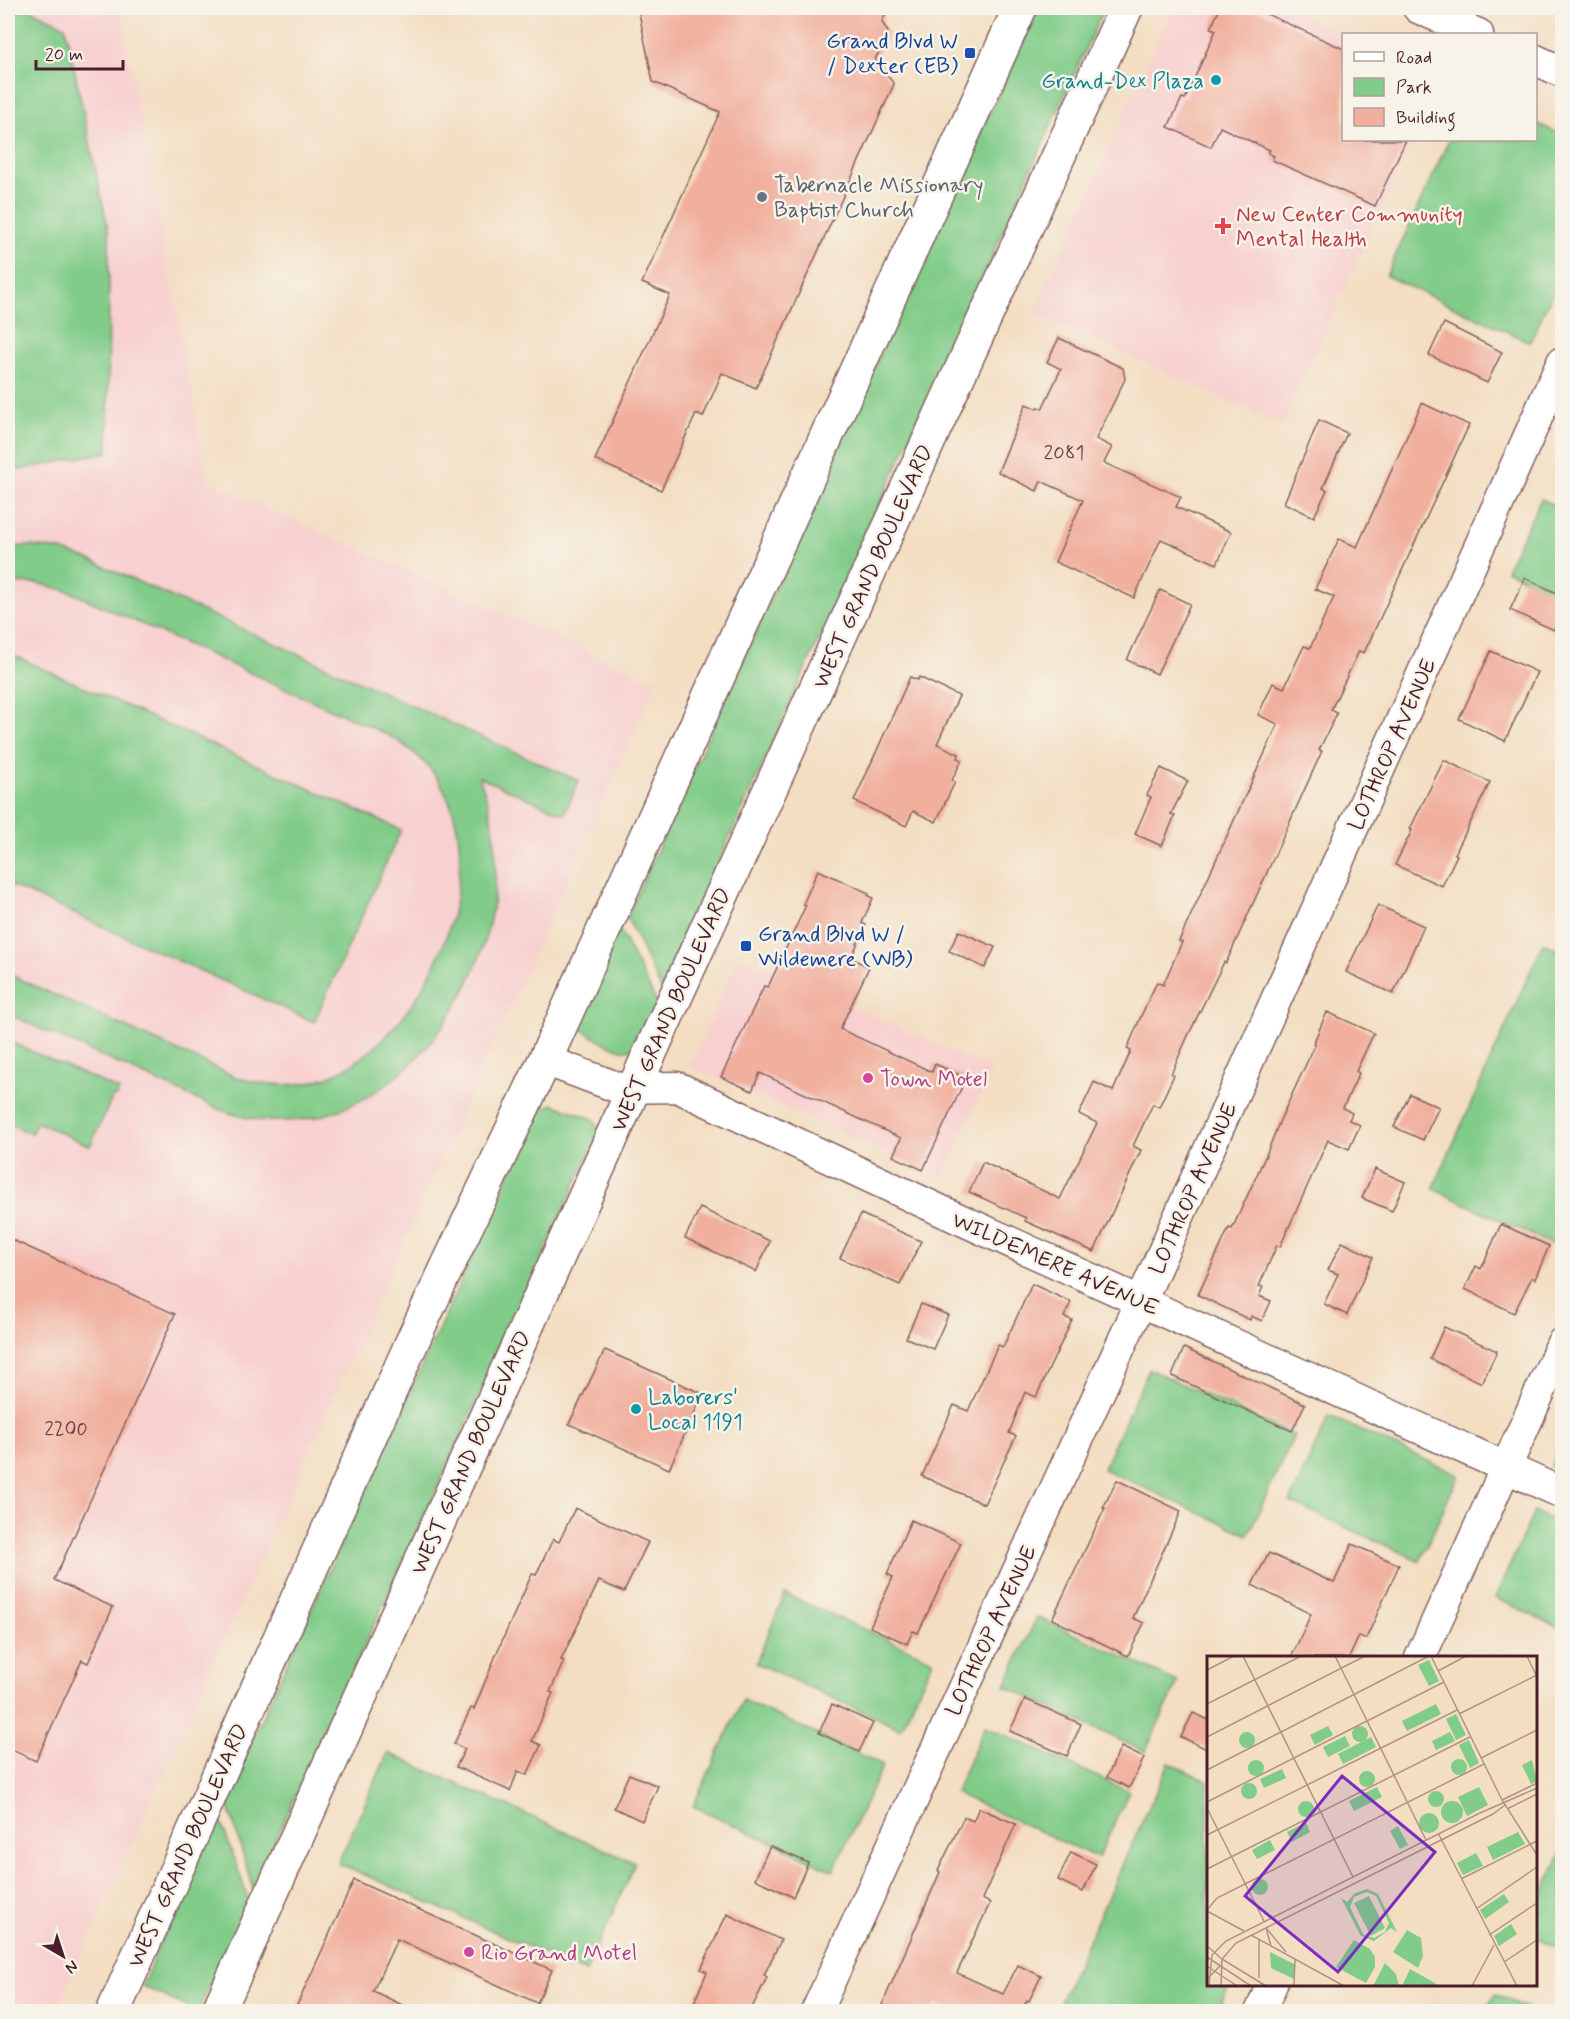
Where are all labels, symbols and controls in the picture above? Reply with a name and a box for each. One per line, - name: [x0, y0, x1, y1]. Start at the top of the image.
- place label: Grand Blvd W / Dexter (EB): [826, 28, 958, 81]
- scale bar: [36, 33, 123, 71]
- legend: [1342, 33, 1537, 141]
- text: 20 m: [45, 43, 83, 67]
- marker: Grand Blvd W / Dexter (EB): [963, 46, 977, 60]
- text: Road: [1396, 46, 1432, 70]
- place label: Grand-Dex Plaza: [1041, 68, 1204, 96]
- marker: Grand-Dex Plaza: [1209, 73, 1223, 87]
- text: Park: [1396, 76, 1432, 100]
- text: Building: [1396, 106, 1456, 132]
- place label: Tabernacle Missionary Baptist Church: [774, 172, 983, 225]
- marker: Tabernacle Missionary Baptist Church: [755, 190, 769, 204]
- place label: New Center Community Mental Health: [1236, 201, 1463, 254]
- marker: New Center Community Mental Health: [1214, 217, 1232, 235]
- street label: WEST GRAND BOULEVARD: [807, 440, 940, 693]
- house number: 2081: [1044, 440, 1084, 467]
- street label: LOTHROP AVENUE: [1342, 654, 1443, 835]
- street label: WEST GRAND BOULEVARD: [605, 883, 738, 1136]
- place label: Grand Blvd W / Wildemere (WB): [758, 921, 913, 974]
- marker: Grand Blvd W / Wildemere (WB): [739, 939, 753, 953]
- place label: Town Motel: [880, 1066, 987, 1094]
- marker: Town Motel: [861, 1071, 875, 1085]
- street label: LOTHROP AVENUE: [1143, 1098, 1244, 1279]
- street label: WILDEMERE AVENUE: [947, 1207, 1163, 1323]
- street label: WEST GRAND BOULEVARD: [405, 1326, 538, 1579]
- place label: Laborers' Local 1191: [648, 1384, 743, 1437]
- marker: Laborers' Local 1191: [629, 1402, 643, 1416]
- house number: 2200: [44, 1416, 88, 1443]
- street label: LOTHROP AVENUE: [940, 1541, 1044, 1721]
- inset map: [1207, 1656, 1537, 1986]
- street label: WEST GRAND BOULEVARD: [122, 1719, 255, 1972]
- north arrow: [33, 1926, 93, 1986]
- place label: Rio Grand Motel: [481, 1940, 637, 1968]
- marker: Rio Grand Motel: [462, 1945, 476, 1959]
- text: N: [61, 1955, 82, 1978]

